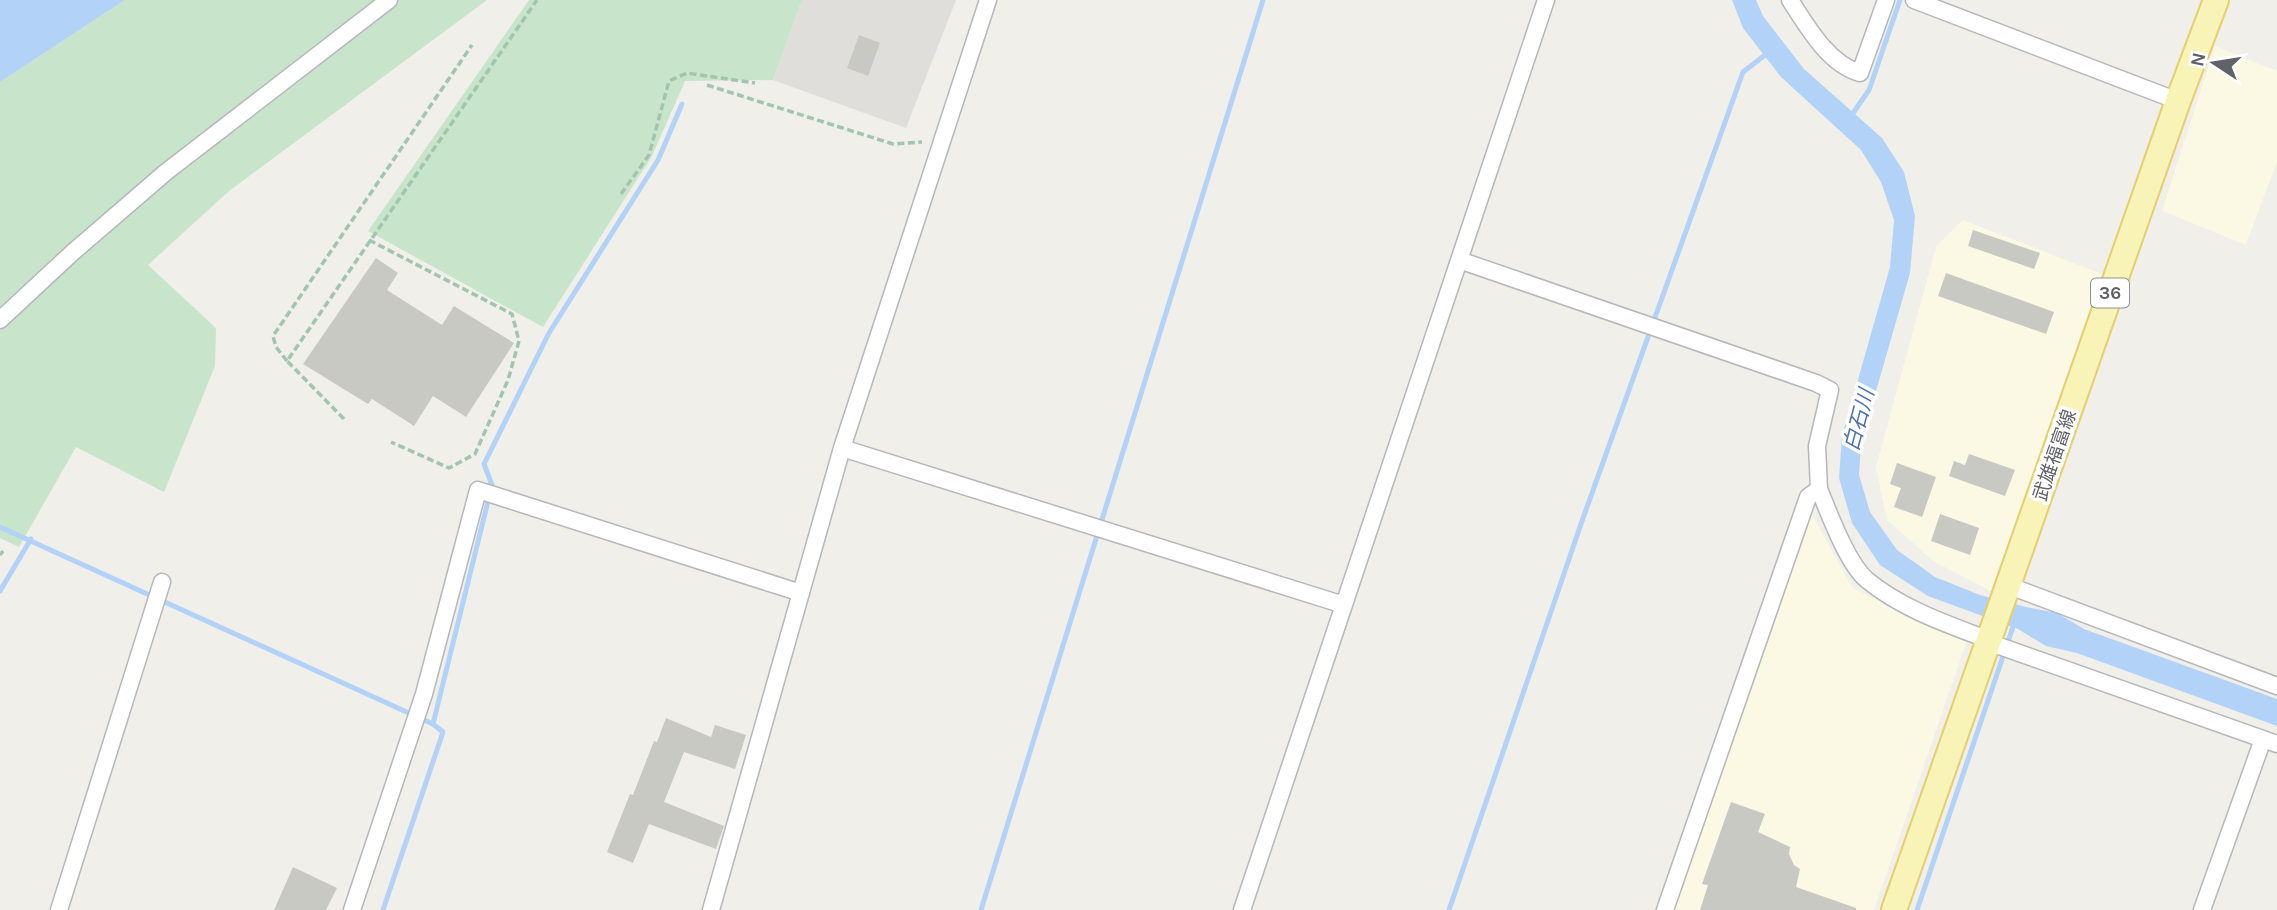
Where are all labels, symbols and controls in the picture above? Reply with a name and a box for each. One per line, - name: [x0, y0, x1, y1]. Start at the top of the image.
- north arrow: [2179, 28, 2249, 98]
- text: N: [2186, 51, 2211, 69]
- road number: 36: [2091, 278, 2129, 307]
- water label: 白石川: [1839, 385, 1879, 454]
- street label: 武雄福富線: [2029, 407, 2081, 504]

